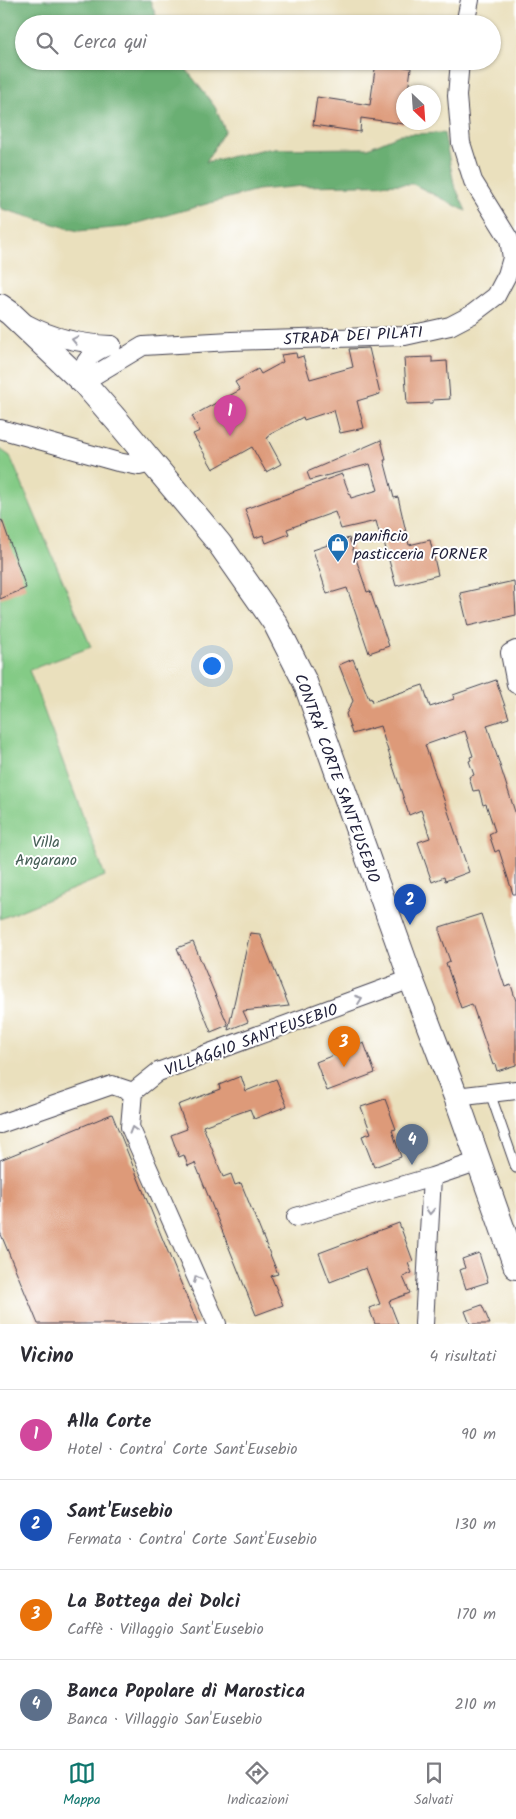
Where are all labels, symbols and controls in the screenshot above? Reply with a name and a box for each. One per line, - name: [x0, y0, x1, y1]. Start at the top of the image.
- search box: [15, 15, 501, 70]
- text: Cerca qui: [73, 28, 147, 58]
- icon: search: [33, 29, 61, 57]
- north arrow: [396, 85, 441, 130]
- street label: STRADA DEI PILATI: [283, 320, 423, 353]
- one-way arrow: [71, 336, 80, 346]
- pin: 1: [214, 395, 246, 436]
- place label: panificio pasticceria FORNER: [353, 524, 488, 567]
- shop icon: panificio pasticceria FORNER: [326, 532, 350, 563]
- your location: [199, 653, 225, 679]
- street label: CONTRA' CORTE SANT'EUSEBIO: [287, 670, 386, 887]
- park label: Villa Angarano: [15, 830, 77, 873]
- pin: 2: [394, 884, 426, 925]
- one-way arrow: [355, 995, 363, 1005]
- street label: VILLAGGIO SANT'EUSEBIO: [161, 997, 342, 1083]
- pin: 3: [328, 1026, 360, 1067]
- pin: 4: [396, 1124, 428, 1165]
- one-way arrow: [129, 1127, 139, 1135]
- one-way arrow: [424, 1208, 435, 1216]
- one-way arrow: [193, 1275, 204, 1284]
- text: Vicino: [20, 1340, 74, 1373]
- text: 4 risultati: [430, 1344, 496, 1369]
- text: Alla Corte: [67, 1407, 151, 1437]
- text: 1: [34, 1422, 38, 1447]
- text: 90 m: [461, 1422, 496, 1447]
- text: Hotel · Contra' Corte Sant'Eusebio: [67, 1437, 298, 1462]
- text: Sant'Eusebio: [67, 1497, 173, 1527]
- text: 2: [31, 1512, 41, 1537]
- text: 130 m: [455, 1512, 496, 1537]
- text: Fermata · Contra' Corte Sant'Eusebio: [67, 1527, 317, 1552]
- text: La Bottega dei Dolci: [67, 1587, 240, 1617]
- text: 3: [32, 1602, 40, 1627]
- text: 170 m: [456, 1602, 496, 1627]
- text: Caffè · Villaggio Sant'Eusebio: [67, 1617, 264, 1642]
- text: Banca Popolare di Marostica: [67, 1677, 305, 1707]
- text: 4: [32, 1692, 40, 1717]
- text: 210 m: [455, 1692, 496, 1717]
- text: Banca · Villaggio San'Eusebio: [67, 1707, 262, 1732]
- tab: Mappa: [63, 1759, 101, 1811]
- tab: Indicazioni: [227, 1759, 288, 1811]
- tab: Salvati: [414, 1759, 453, 1811]

